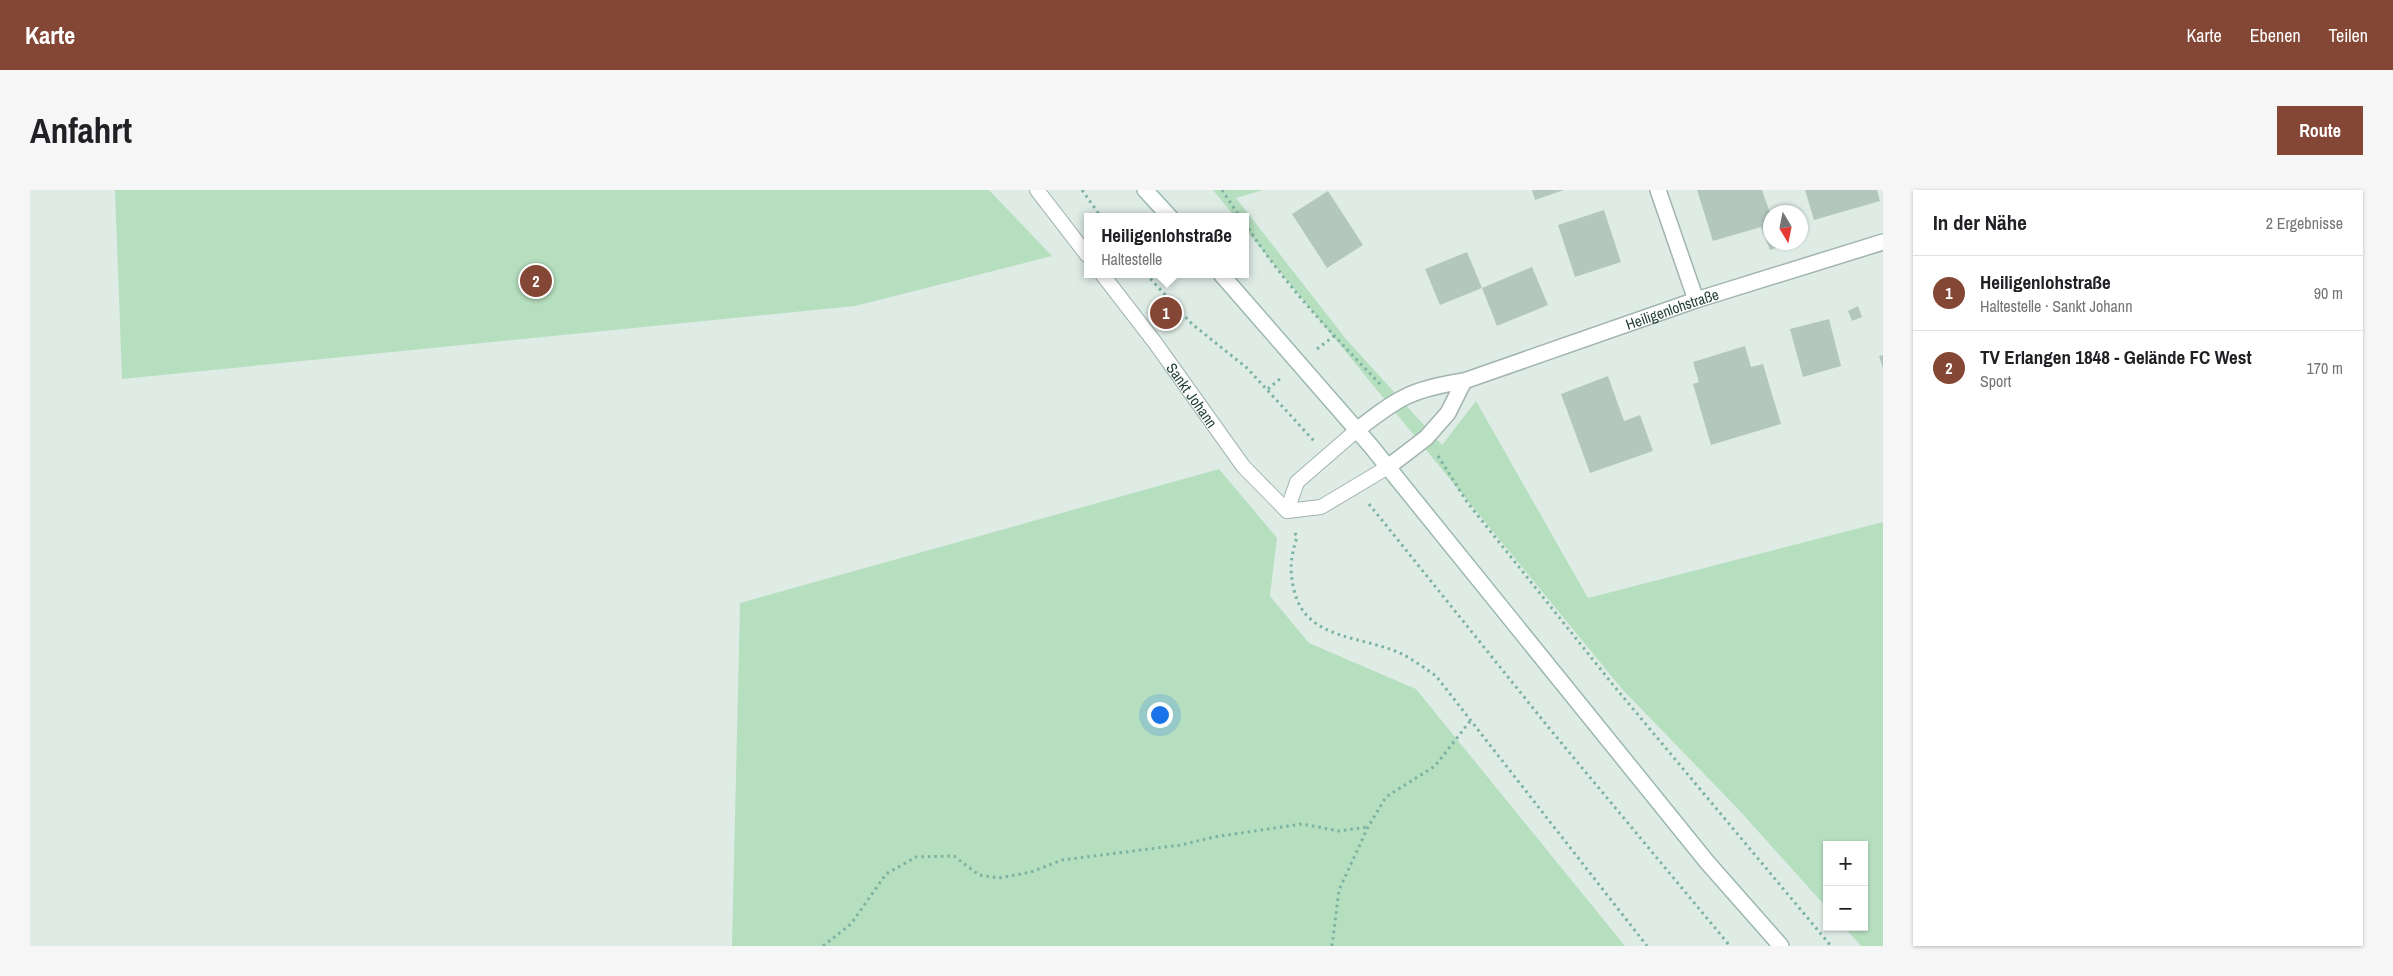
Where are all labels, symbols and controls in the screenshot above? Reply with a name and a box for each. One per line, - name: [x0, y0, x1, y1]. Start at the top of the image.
- text: Karte: [25, 19, 75, 51]
- text: Karte: [2186, 23, 2222, 48]
- text: Ebenen: [2250, 23, 2301, 48]
- text: Teilen: [2329, 23, 2368, 48]
- button: Route: [2277, 106, 2363, 155]
- text: Anfahrt: [30, 107, 132, 154]
- north arrow: [1763, 205, 1808, 250]
- text: In der Nähe: [1933, 208, 2027, 237]
- text: 2 Ergebnisse: [2266, 212, 2343, 234]
- popup: [1084, 213, 1249, 278]
- text: Heiligenlohstraße: [1101, 222, 1232, 248]
- text: Haltestelle: [1101, 248, 1162, 270]
- pin: 2: [520, 262, 552, 300]
- text: Heiligenlohstraße: [1980, 269, 2111, 295]
- text: 1: [1945, 282, 1953, 304]
- text: 90 m: [2314, 282, 2343, 304]
- street label: Heiligenlohstraße: [1623, 283, 1721, 334]
- pin: 1: [1150, 294, 1182, 332]
- text: Haltestelle · Sankt Johann: [1980, 295, 2132, 317]
- text: TV Erlangen 1848 - Gelände FC West: [1980, 344, 2252, 370]
- text: 2: [1945, 357, 1953, 379]
- text: 170 m: [2307, 357, 2343, 379]
- street label: Sankt Johann: [1162, 358, 1223, 432]
- text: Sport: [1980, 370, 2011, 392]
- your location: [1147, 702, 1173, 728]
- map controls: [1823, 841, 1868, 931]
- button: +: [1823, 841, 1868, 886]
- button: −: [1823, 886, 1868, 931]

